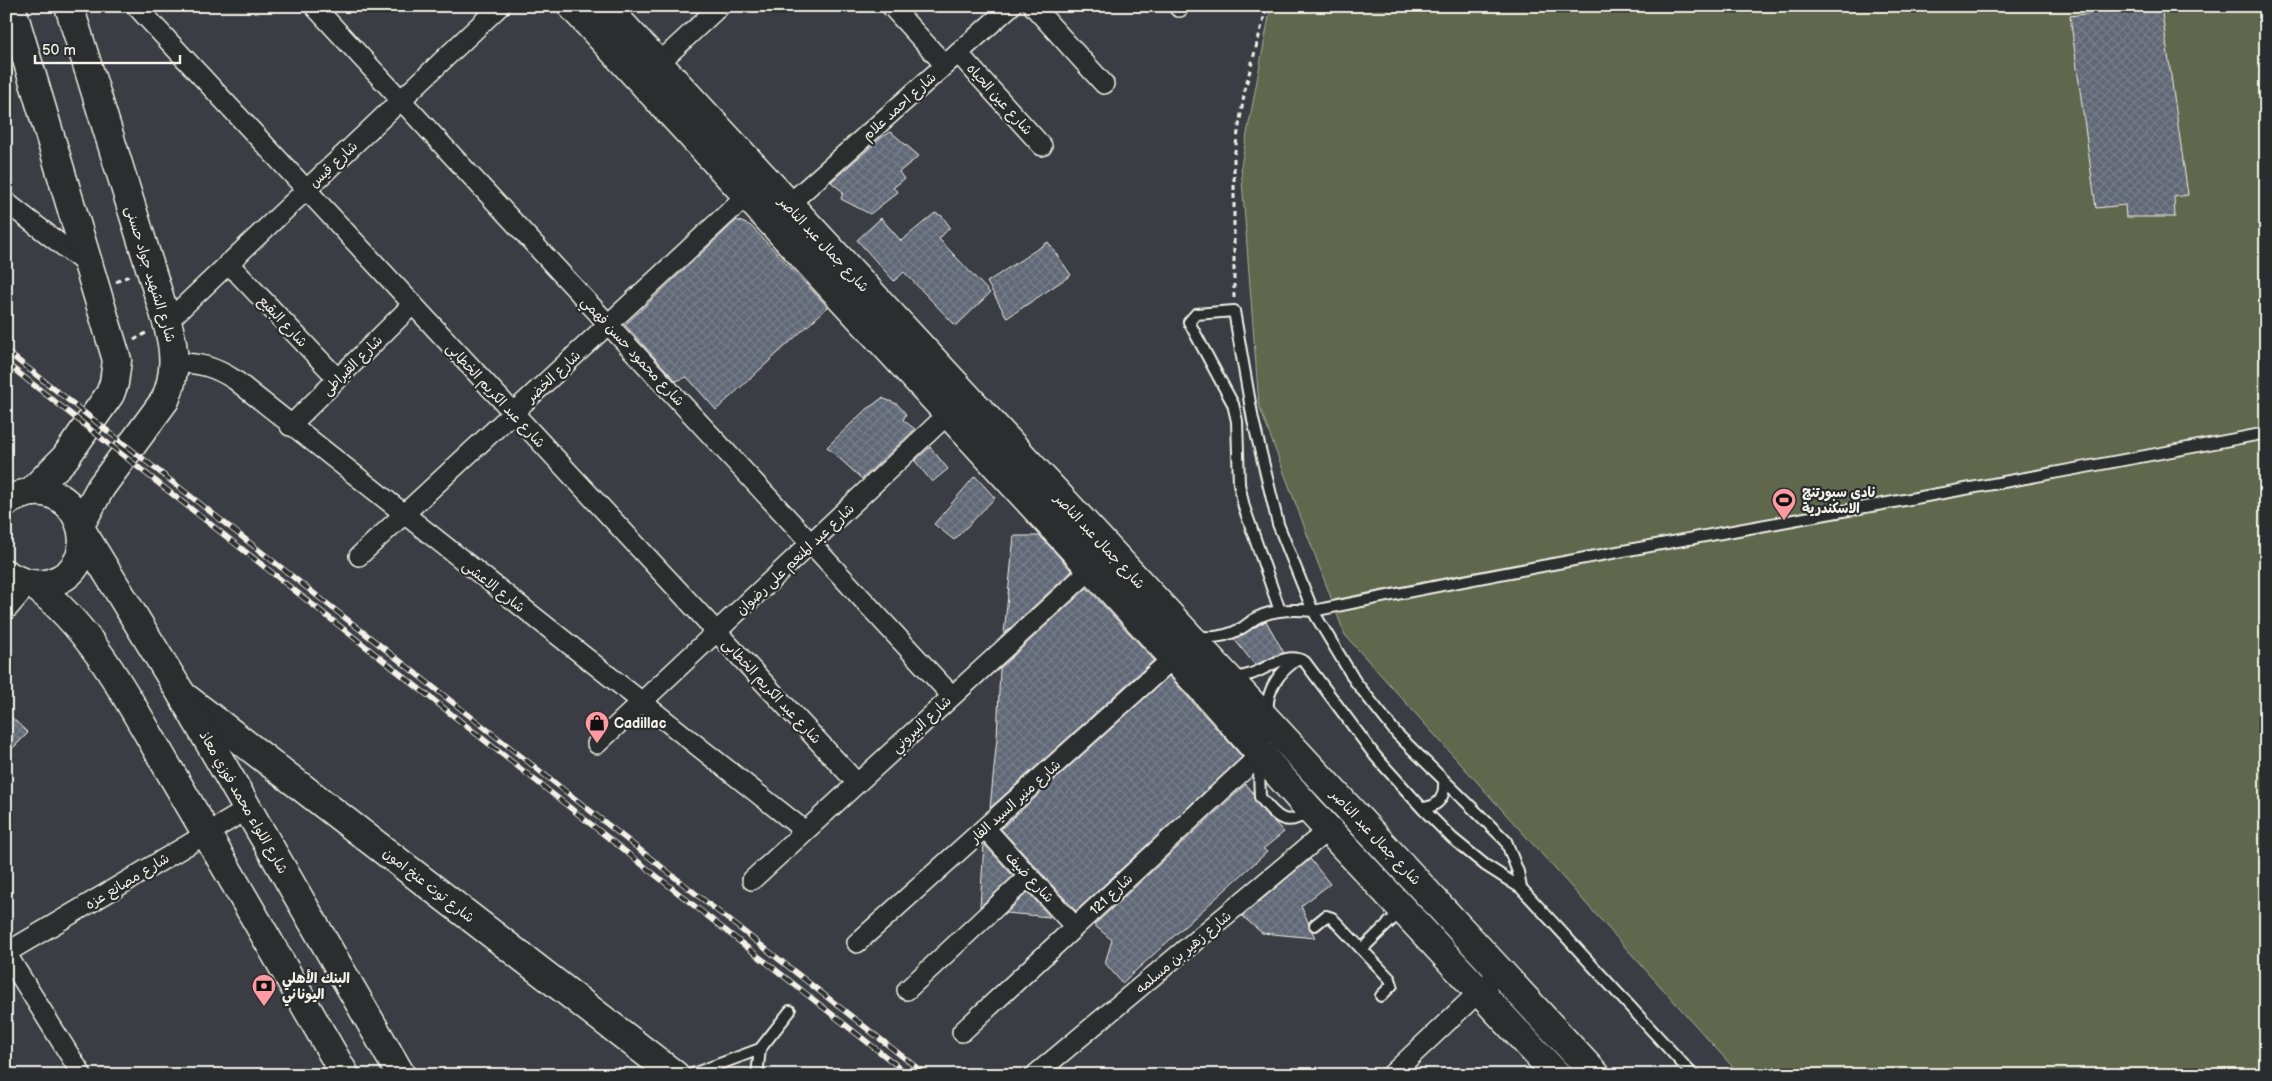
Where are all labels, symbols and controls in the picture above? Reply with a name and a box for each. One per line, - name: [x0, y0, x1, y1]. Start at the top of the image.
- scale bar: [35, 32, 180, 64]
- text: 50 m: [42, 41, 76, 60]
- street label: شارع عين الحياه: [962, 60, 1036, 139]
- street label: شارع احمد علام: [859, 69, 941, 145]
- street label: شارع قيس: [306, 138, 362, 192]
- street label: شارع جمال عبد الناصر: [773, 192, 872, 296]
- street label: شارع الشهيد جواد حسنى: [121, 204, 179, 345]
- street label: شارع البقيع: [253, 292, 311, 352]
- street label: شارع محمود حسن فهمي: [575, 293, 688, 412]
- street label: شارع القيراطى: [319, 332, 387, 400]
- street label: شارع عبد الكريم الخطابى: [441, 339, 549, 453]
- street label: شارع الخضر: [522, 347, 585, 407]
- place label: نادي سبورتنج الاسكندرية: [1802, 484, 1875, 517]
- sports icon: نادي سبورتنج الاسكندرية: [1771, 487, 1797, 521]
- street label: شارع جمال عبد الناصر: [1049, 489, 1148, 593]
- street label: شارع عبد المنعم على رضوان: [733, 500, 859, 620]
- street label: شارع الاعشى: [458, 557, 528, 617]
- street label: شارع عبد الكريم الخطابى: [717, 635, 825, 749]
- street label: شارع البيروني: [888, 692, 958, 759]
- shop icon: Cadillac: [584, 710, 610, 744]
- place label: Cadillac: [614, 715, 667, 732]
- street label: شارع اللواء محمد فوزي معاذ: [194, 728, 291, 878]
- street label: شارع منير السيد الفار: [966, 756, 1065, 848]
- street label: شارع جمال عبد الناصر: [1325, 785, 1424, 889]
- street label: شارع توت عنخ امون: [379, 844, 478, 927]
- street label: شارع ضيف: [1001, 848, 1057, 907]
- street label: شارع مصانع عزه: [82, 850, 173, 915]
- street label: شارع 121: [1086, 870, 1137, 919]
- street label: شارع زهير بن مسلمه: [1132, 907, 1235, 998]
- place label: البنك الأهلي اليوناني: [282, 968, 350, 1007]
- bank icon: البنك الأهلي اليوناني: [251, 973, 277, 1007]

